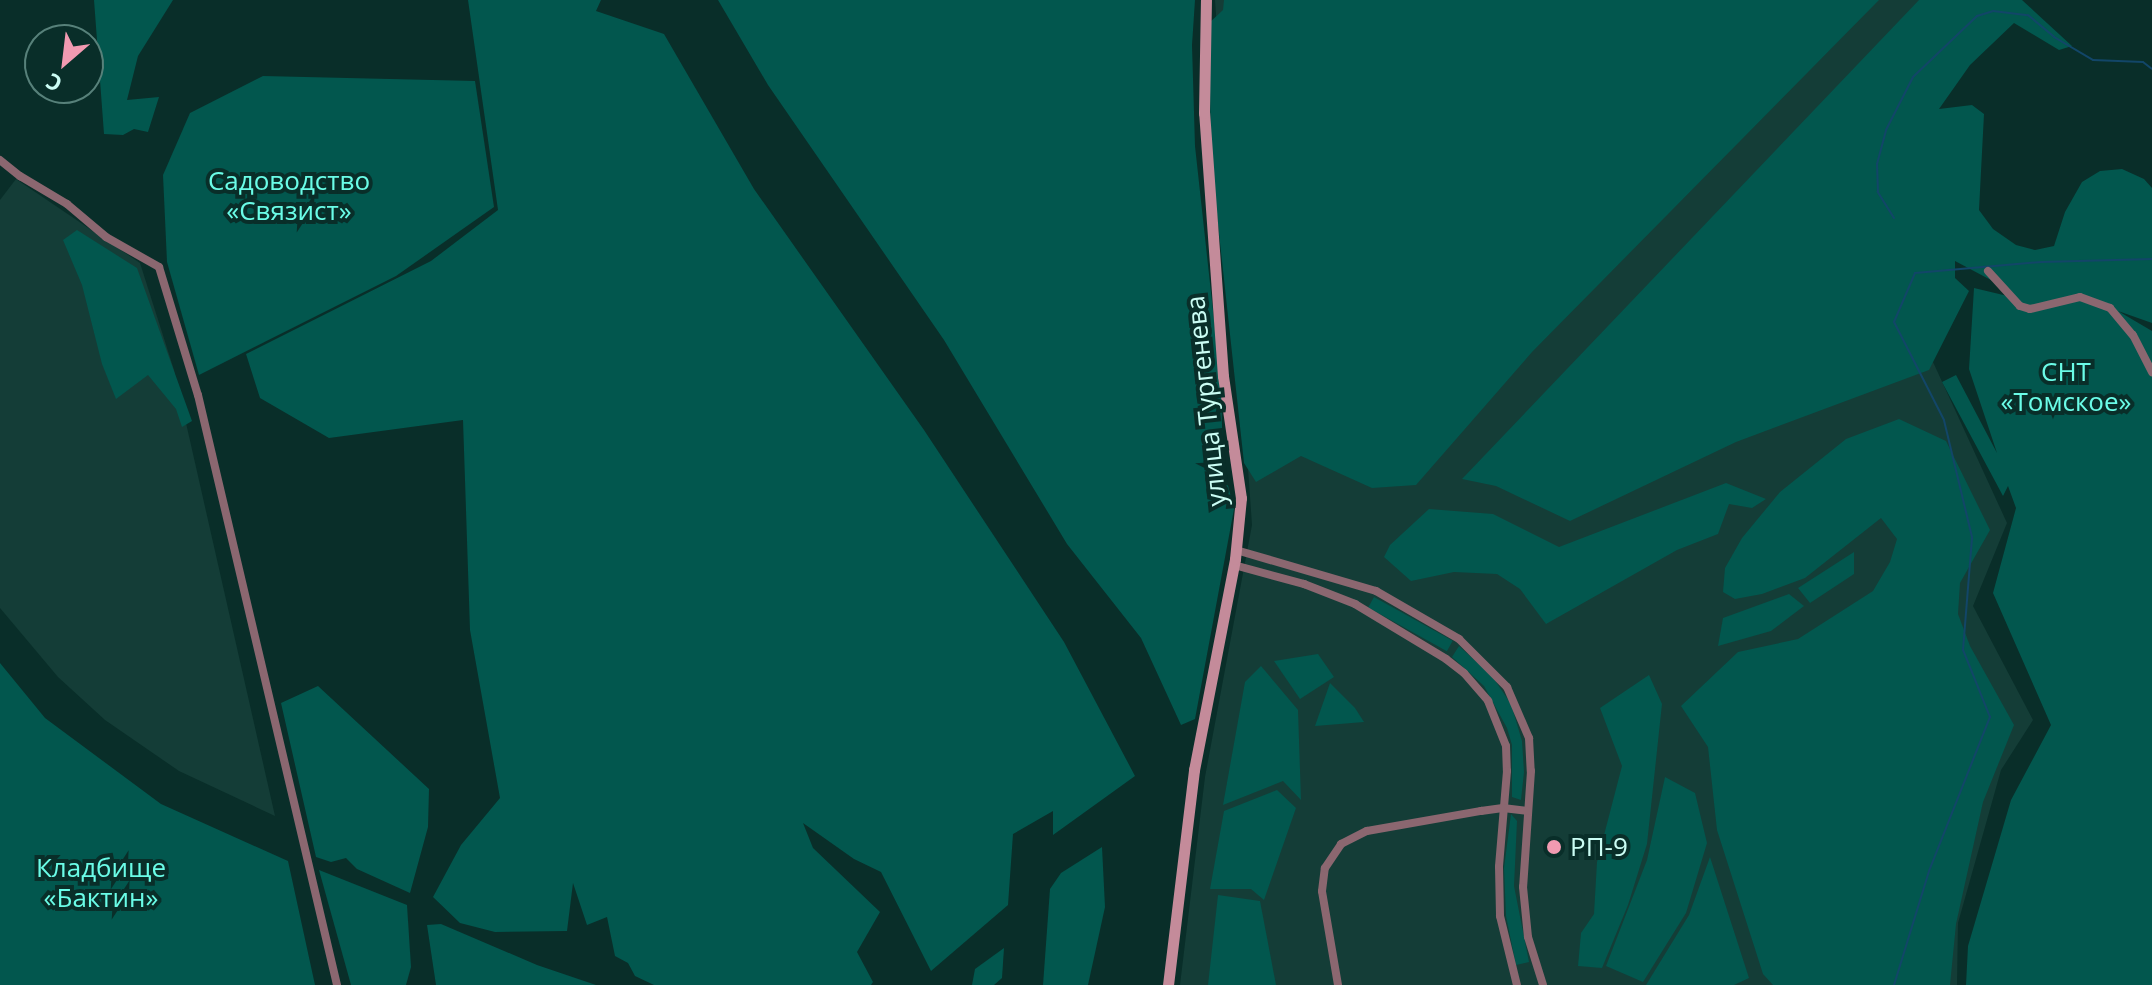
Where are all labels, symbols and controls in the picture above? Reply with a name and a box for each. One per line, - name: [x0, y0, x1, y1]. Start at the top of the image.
- north arrow: [24, 24, 104, 104]
- text: С: [40, 67, 67, 100]
- park label: Садоводство «Связист»: [208, 165, 370, 226]
- street label: улица Тургенева: [1179, 294, 1233, 508]
- park label: СНТ «Томское»: [2001, 356, 2131, 418]
- place label: РП-9: [1570, 831, 1628, 863]
- marker: РП-9: [1545, 838, 1563, 856]
- park label: Кладбище «Бактин»: [36, 852, 166, 914]

